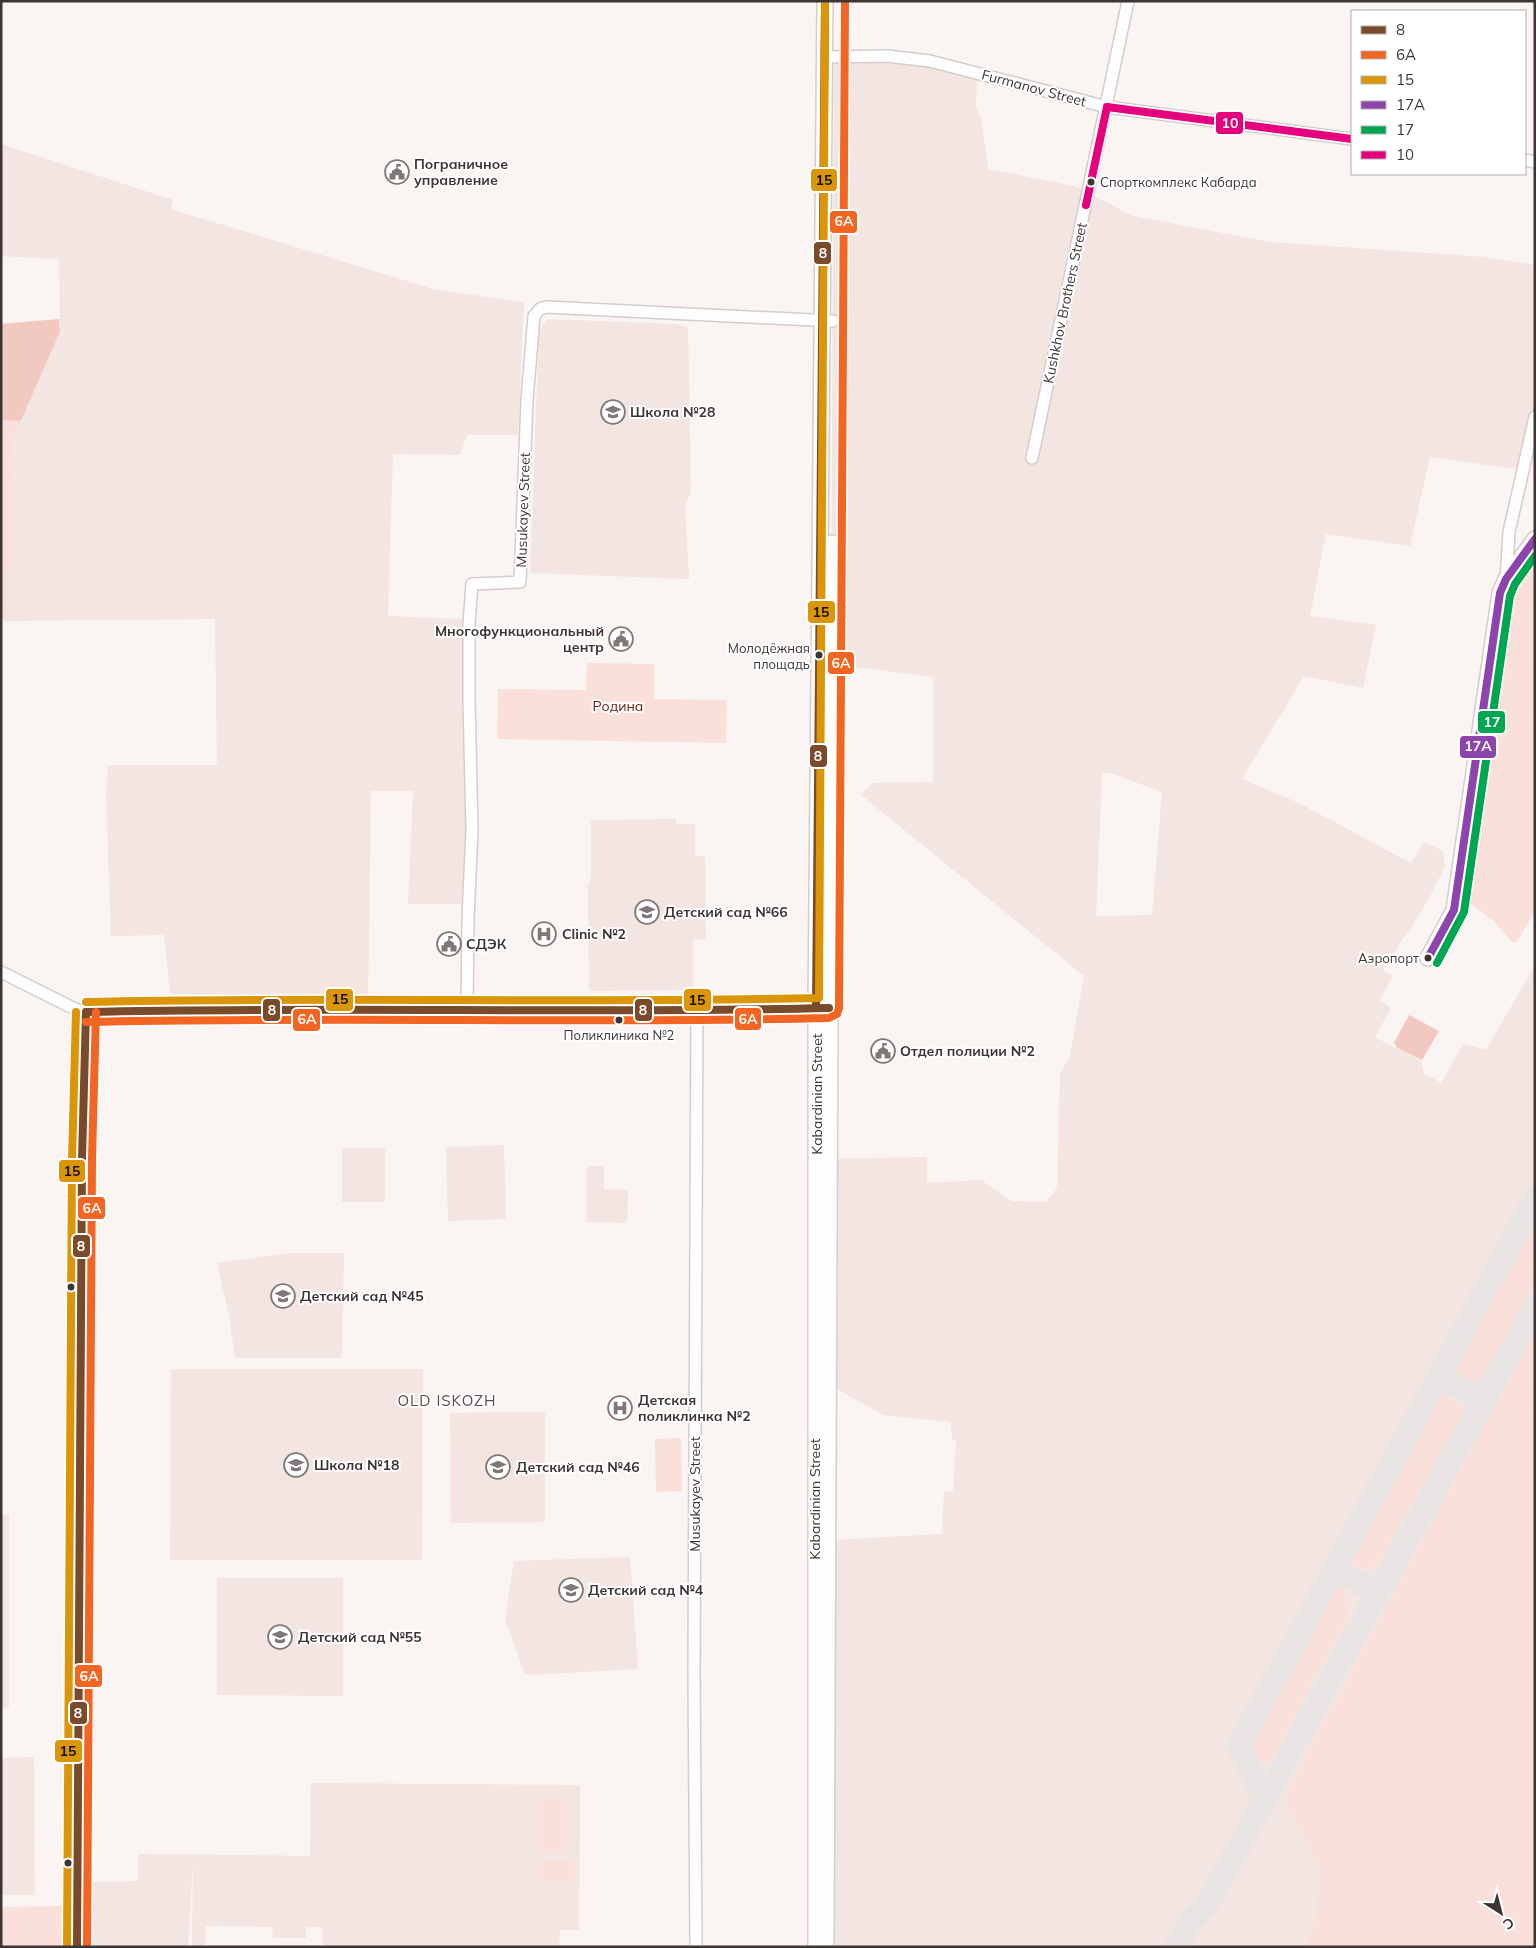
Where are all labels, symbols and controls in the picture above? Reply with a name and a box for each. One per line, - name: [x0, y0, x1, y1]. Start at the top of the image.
- legend: [1351, 10, 1526, 175]
- text: 8: [1396, 20, 1405, 39]
- text: 6А: [1396, 45, 1416, 64]
- street label: Furmanov Street: [980, 65, 1088, 111]
- text: 15: [1396, 70, 1414, 89]
- text: 17А: [1396, 95, 1425, 114]
- line badge: 10: [1215, 111, 1244, 135]
- text: 10: [1222, 114, 1238, 132]
- text: 17: [1396, 120, 1414, 139]
- text: 10: [1396, 145, 1414, 164]
- place label: Пограничное управление: [414, 155, 508, 189]
- public building icon: Пограничное управление: [384, 159, 410, 185]
- line badge: 15: [810, 168, 838, 192]
- text: 15: [816, 171, 832, 189]
- place label: Спорткомплекс Кабарда: [1100, 174, 1257, 190]
- marker: Спорткомплекс Кабарда: [1086, 177, 1096, 187]
- line badge: 6А: [829, 210, 858, 234]
- text: 6А: [835, 212, 854, 230]
- street label: Kushkhov Brothers Street: [1039, 221, 1091, 385]
- line badge: 8: [813, 241, 832, 265]
- text: 8: [819, 244, 827, 262]
- school or university icon: Школа №28: [600, 399, 626, 425]
- place label: Школа №28: [630, 403, 715, 421]
- street label: Musukayev Street: [512, 452, 534, 568]
- line badge: 15: [807, 600, 836, 624]
- text: 15: [813, 603, 829, 621]
- place label: Многофункциональный центр: [435, 622, 604, 656]
- public building icon: Многофункциональный центр: [608, 626, 634, 652]
- place label: Молодёжная площадь: [728, 640, 810, 672]
- marker: Молодёжная площадь: [814, 650, 824, 660]
- line badge: 6А: [827, 651, 855, 675]
- text: 6А: [832, 654, 851, 672]
- park label: Родина: [593, 697, 643, 715]
- line badge: 17: [1477, 710, 1506, 734]
- text: 17: [1484, 713, 1500, 731]
- line badge: 17А: [1459, 735, 1497, 759]
- text: 17А: [1464, 737, 1492, 755]
- line badge: 8: [809, 744, 828, 768]
- text: 8: [814, 747, 822, 765]
- school or university icon: Детский сад №66: [634, 899, 660, 925]
- place label: Детский сад №66: [664, 903, 788, 921]
- hospital icon: Clinic №2: [531, 921, 557, 947]
- place label: Clinic №2: [562, 925, 626, 943]
- public building icon: СДЭК: [436, 931, 462, 957]
- place label: СДЭК: [466, 935, 507, 953]
- place label: Аэропорт: [1358, 950, 1419, 966]
- marker: Аэропорт: [1423, 953, 1433, 963]
- line badge: 15: [325, 988, 354, 1012]
- line badge: 15: [683, 988, 712, 1012]
- text: 15: [332, 990, 348, 1008]
- text: 15: [689, 991, 705, 1009]
- line badge: 8: [262, 998, 281, 1022]
- line badge: 8: [634, 998, 653, 1022]
- text: 8: [268, 1001, 276, 1019]
- text: 8: [639, 1001, 647, 1019]
- line badge: 6А: [734, 1007, 762, 1031]
- line badge: 6А: [292, 1008, 321, 1032]
- text: 6А: [298, 1010, 317, 1028]
- text: 6А: [739, 1010, 758, 1028]
- marker: Поликлиника №2: [614, 1015, 624, 1025]
- place label: Поликлиника №2: [564, 1027, 675, 1043]
- street label: Kabardinian Street: [808, 1033, 826, 1155]
- public building icon: Отдел полиции №2: [870, 1038, 896, 1064]
- place label: Отдел полиции №2: [900, 1042, 1035, 1060]
- line badge: 15: [58, 1159, 86, 1183]
- text: 15: [64, 1162, 80, 1180]
- line badge: 6А: [77, 1196, 106, 1220]
- text: 6А: [83, 1199, 102, 1217]
- line badge: 8: [72, 1234, 91, 1258]
- text: 8: [77, 1237, 85, 1255]
- unlabelled marker: [66, 1282, 76, 1292]
- school or university icon: Детский сад №45: [270, 1283, 296, 1309]
- place label: Детский сад №45: [300, 1287, 424, 1305]
- district label: OLD ISKOZH: [398, 1391, 496, 1410]
- place label: Детская поликлинка №2: [638, 1391, 751, 1425]
- hospital icon: Детская поликлинка №2: [607, 1395, 633, 1421]
- street label: Musukayev Street: [686, 1436, 704, 1552]
- street label: Kabardinian Street: [806, 1438, 824, 1560]
- school or university icon: Школа №18: [283, 1452, 309, 1478]
- school or university icon: Детский сад №46: [485, 1454, 511, 1480]
- place label: Школа №18: [314, 1456, 399, 1474]
- place label: Детский сад №46: [516, 1458, 640, 1476]
- school or university icon: Детский сад №4: [558, 1577, 584, 1603]
- place label: Детский сад №4: [588, 1581, 704, 1599]
- school or university icon: Детский сад №55: [267, 1624, 293, 1650]
- place label: Детский сад №55: [298, 1628, 422, 1646]
- line badge: 6А: [74, 1664, 103, 1688]
- text: 6А: [80, 1667, 99, 1685]
- line badge: 8: [69, 1701, 88, 1725]
- text: 8: [74, 1704, 82, 1722]
- line badge: 15: [54, 1739, 83, 1763]
- text: 15: [60, 1742, 76, 1760]
- unlabelled marker: [63, 1858, 73, 1868]
- north arrow: [1476, 1888, 1526, 1938]
- text: С: [1499, 1913, 1518, 1934]

